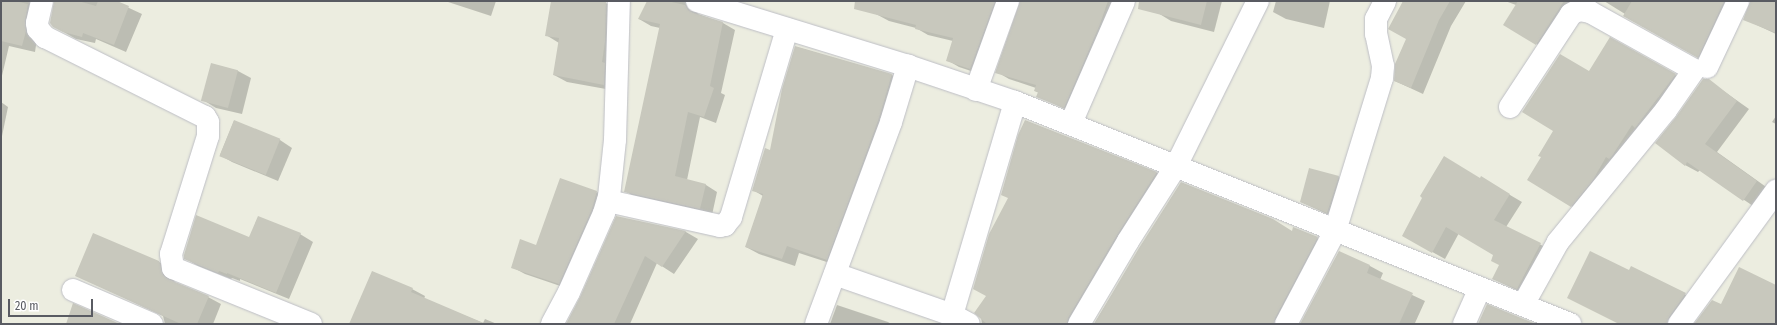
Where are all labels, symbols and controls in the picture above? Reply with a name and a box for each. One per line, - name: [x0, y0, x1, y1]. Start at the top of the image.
- scale bar: [10, 291, 95, 317]
- text: 20 m: [15, 299, 39, 313]

